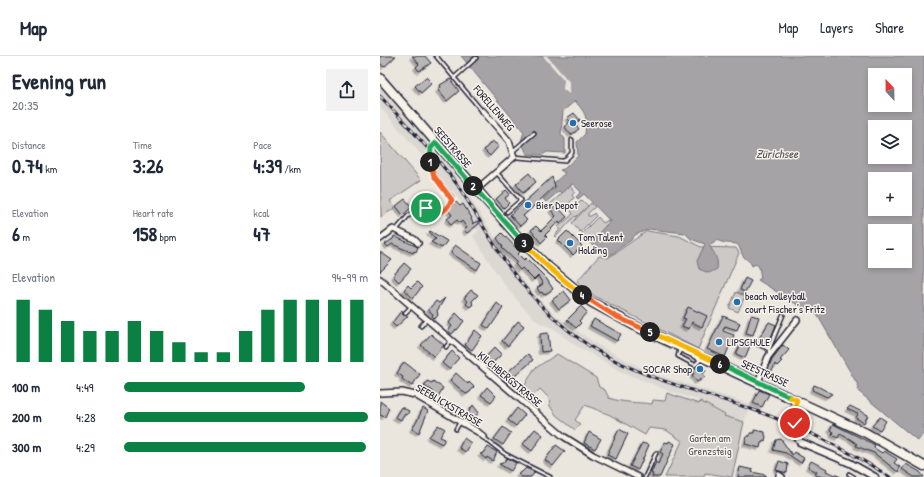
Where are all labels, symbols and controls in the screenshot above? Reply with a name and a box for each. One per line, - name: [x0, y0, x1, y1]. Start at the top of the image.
- text: Map: [20, 15, 47, 41]
- text: Map: [778, 18, 798, 37]
- text: Layers: [820, 18, 853, 37]
- text: Share: [875, 18, 904, 37]
- text: Evening run: [12, 66, 106, 96]
- north arrow: [868, 68, 912, 112]
- map controls: [868, 68, 912, 268]
- button: share: [326, 69, 368, 111]
- street label: FORELLENWEG: [470, 82, 518, 134]
- text: 20:35: [12, 96, 38, 114]
- place label: Seerose: [581, 116, 613, 130]
- marker: Seerose: [568, 118, 578, 128]
- button: layers: [868, 120, 912, 164]
- street label: SEESTRASSE: [431, 123, 475, 171]
- text: Distance: [12, 138, 46, 152]
- text: Time: [133, 138, 152, 152]
- text: Pace: [253, 138, 272, 152]
- water label: Zürichsee: [756, 145, 799, 162]
- text: 0.74: [12, 152, 43, 179]
- text: 3:26: [133, 152, 164, 179]
- text: 4:39: [253, 152, 282, 179]
- pin: 1: [420, 152, 440, 172]
- text: 1: [428, 155, 432, 169]
- text: km: [43, 162, 57, 176]
- text: /km: [282, 162, 301, 176]
- button: +: [868, 172, 912, 216]
- pin: 2: [463, 176, 483, 196]
- text: 2: [470, 179, 476, 193]
- pin: [409, 191, 443, 225]
- icon: arrive: [415, 197, 437, 219]
- place label: Bier Depot: [536, 198, 578, 212]
- marker: Bier Depot: [523, 200, 533, 210]
- text: Elevation: [12, 206, 49, 220]
- text: Heart rate: [133, 206, 174, 220]
- text: kcal: [253, 206, 269, 220]
- text: 6: [12, 220, 20, 247]
- text: 158: [133, 220, 157, 247]
- text: 47: [253, 220, 271, 247]
- button: −: [868, 224, 912, 268]
- text: m: [20, 230, 30, 244]
- text: bpm: [157, 230, 176, 244]
- place label: Tom Talent Holding: [578, 230, 623, 257]
- pin: 3: [514, 233, 534, 253]
- text: 3: [522, 236, 526, 250]
- marker: Tom Talent Holding: [565, 238, 575, 248]
- text: Elevation: [12, 268, 55, 286]
- text: 94–99 m: [332, 268, 368, 286]
- pin: 4: [572, 285, 592, 305]
- text: 4: [580, 288, 584, 302]
- place label: beach volleyball court Fischer's Fritz: [745, 289, 825, 316]
- marker: beach volleyball court Fischer's Fritz: [732, 297, 742, 307]
- pin: 5: [640, 322, 660, 342]
- text: 5: [648, 325, 652, 339]
- place label: LIPSCHULE: [727, 335, 770, 349]
- marker: LIPSCHULE: [714, 337, 724, 347]
- street label: KILCHBERGSTRASSE: [475, 348, 545, 410]
- pin: 6: [710, 354, 730, 374]
- street label: SEESTRASSE: [739, 356, 791, 390]
- text: 6: [718, 357, 722, 371]
- place label: SOCAR Shop: [643, 362, 692, 376]
- marker: SOCAR Shop: [695, 364, 705, 374]
- text: 100 m: [12, 378, 40, 396]
- text: 4:49: [76, 378, 94, 396]
- street label: SEEBLICKSTRASSE: [413, 380, 485, 430]
- pin: [778, 406, 812, 440]
- text: 200 m: [12, 408, 42, 426]
- text: 4:28: [76, 408, 96, 426]
- icon: check: [784, 412, 806, 434]
- park label: Garten am Grenzsteig: [688, 431, 732, 458]
- text: 300 m: [12, 438, 41, 456]
- text: 4:29: [76, 438, 95, 456]

